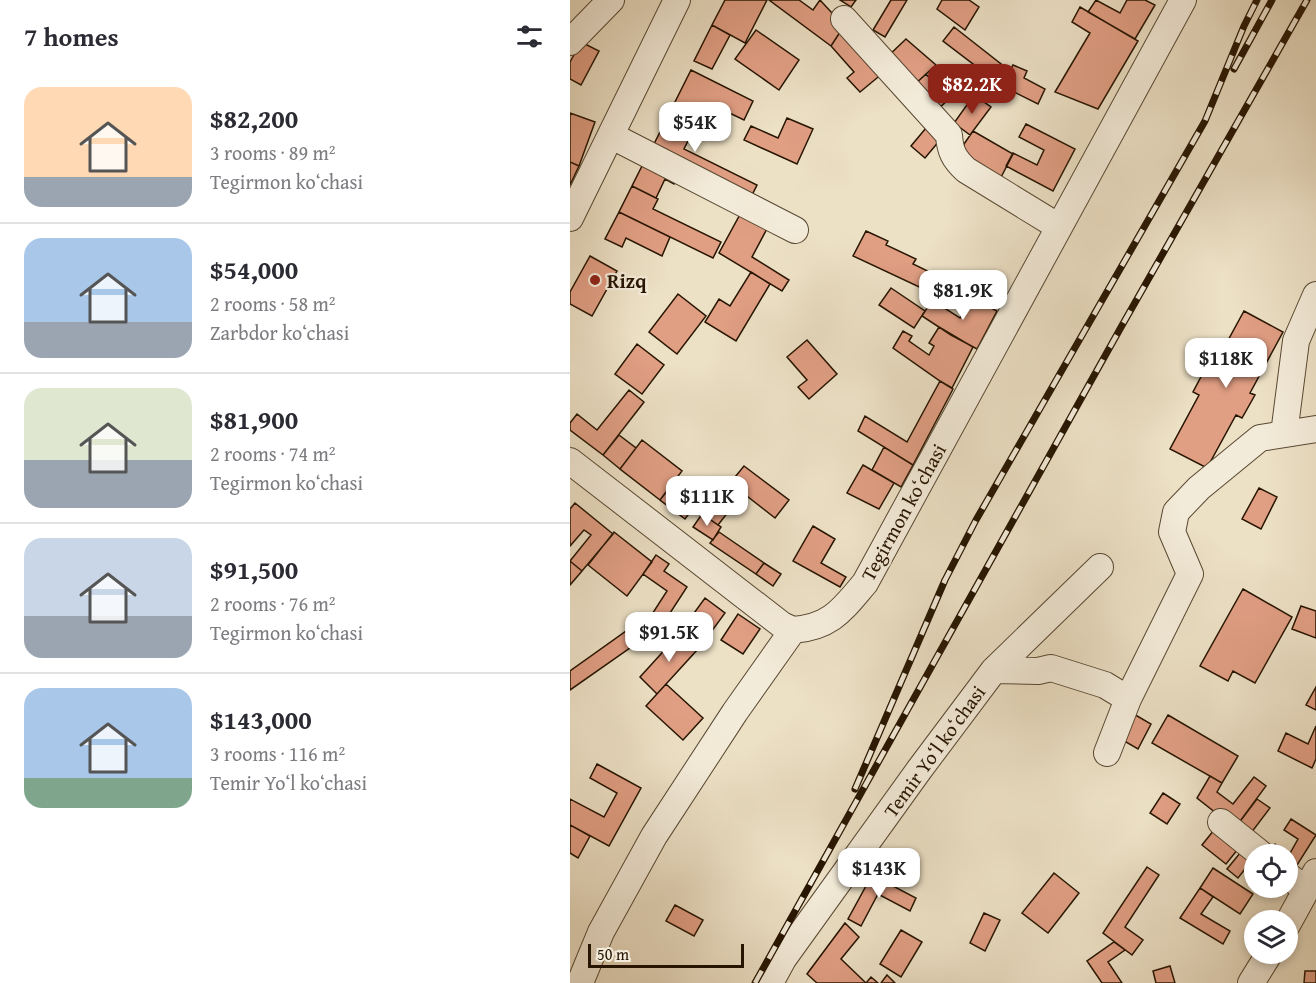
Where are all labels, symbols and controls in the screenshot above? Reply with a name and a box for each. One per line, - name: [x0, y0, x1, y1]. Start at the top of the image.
- text: 7 homes: [24, 17, 119, 56]
- icon: filters: [513, 20, 546, 53]
- pin: $82.2K: [923, 64, 1021, 115]
- text: $82.2K: [942, 69, 1002, 98]
- text: $82,200: [210, 99, 298, 138]
- pin: $54K: [659, 102, 731, 153]
- text: $54K: [673, 107, 717, 136]
- icon: home: [72, 111, 144, 183]
- text: 3 rooms · 89 m²: [210, 138, 336, 167]
- text: Tegirmon koʻchasi: [210, 167, 363, 196]
- text: $54,000: [210, 250, 298, 289]
- icon: home: [72, 262, 144, 334]
- place label: Rizq: [607, 266, 647, 295]
- pin: $81.9K: [914, 270, 1012, 321]
- marker: Rizq: [588, 273, 602, 287]
- text: $81.9K: [933, 275, 993, 304]
- text: 2 rooms · 58 m²: [210, 289, 336, 318]
- text: Zarbdor koʻchasi: [210, 318, 349, 347]
- pin: $118K: [1184, 338, 1268, 389]
- text: $118K: [1199, 343, 1253, 372]
- text: $81,900: [210, 400, 298, 439]
- icon: home: [72, 412, 144, 484]
- street label: Tegirmon koʻchasi: [853, 438, 953, 586]
- text: 2 rooms · 74 m²: [210, 439, 336, 468]
- text: Tegirmon koʻchasi: [210, 468, 363, 497]
- pin: $111K: [665, 476, 749, 527]
- text: $111K: [680, 481, 734, 510]
- text: $91,500: [210, 550, 298, 589]
- icon: home: [72, 562, 144, 634]
- text: 2 rooms · 76 m²: [210, 589, 336, 618]
- pin: $91.5K: [620, 612, 718, 663]
- text: $91.5K: [639, 617, 699, 646]
- text: Tegirmon koʻchasi: [210, 618, 363, 647]
- street label: Temir Yoʻl koʻchasi: [876, 679, 992, 823]
- text: $143,000: [210, 700, 312, 739]
- icon: home: [72, 712, 144, 784]
- text: 3 rooms · 116 m²: [210, 739, 345, 768]
- text: Temir Yoʻl koʻchasi: [210, 768, 367, 797]
- map controls: [1244, 844, 1298, 964]
- button: locate: [1244, 844, 1298, 898]
- pin: $143K: [837, 848, 921, 899]
- text: $143K: [852, 853, 906, 882]
- button: layers: [1244, 910, 1298, 964]
- scale bar: [588, 941, 744, 968]
- text: 50 m: [597, 942, 629, 966]

